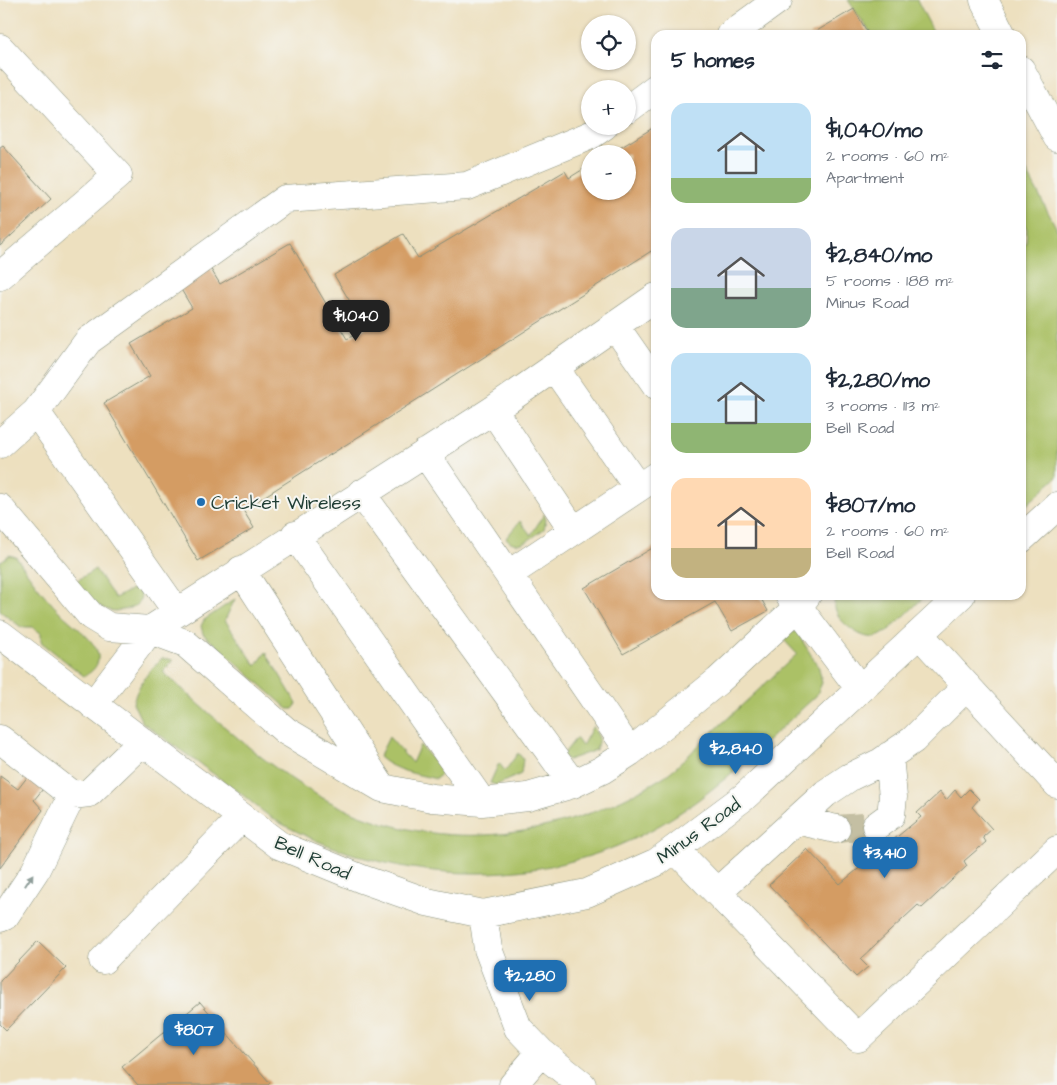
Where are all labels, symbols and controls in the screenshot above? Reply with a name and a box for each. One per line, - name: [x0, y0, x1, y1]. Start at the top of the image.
- map controls: [581, 15, 636, 200]
- button: locate: [581, 15, 636, 70]
- text: 5 homes: [671, 46, 755, 75]
- icon: filters: [978, 46, 1006, 74]
- button: +: [581, 80, 636, 135]
- text: $1,040/mo: [826, 116, 923, 145]
- icon: home: [711, 123, 771, 183]
- button: −: [581, 145, 636, 200]
- text: 2 rooms · 60 m²: [826, 145, 949, 167]
- text: Apartment: [826, 167, 904, 189]
- text: $2,840/mo: [826, 241, 932, 270]
- icon: home: [711, 248, 771, 308]
- text: 5 rooms · 188 m²: [826, 270, 954, 292]
- text: Minus Road: [826, 292, 909, 314]
- pin: $1,040: [315, 300, 397, 342]
- text: $1,040: [334, 305, 378, 327]
- text: $2,280/mo: [826, 366, 930, 395]
- icon: home: [711, 373, 771, 433]
- text: 3 rooms · 113 m²: [826, 395, 940, 417]
- text: Bell Road: [826, 417, 894, 439]
- place label: Cricket Wireless: [211, 490, 361, 517]
- text: $807/mo: [826, 491, 915, 520]
- marker: Cricket Wireless: [195, 496, 207, 508]
- icon: home: [711, 498, 771, 558]
- text: 2 rooms · 60 m²: [826, 520, 949, 542]
- text: Bell Road: [826, 542, 894, 564]
- pin: $2,840: [695, 732, 777, 775]
- text: $2,840: [710, 738, 762, 760]
- street label: Minus Road: [651, 791, 747, 871]
- street label: Bell Road: [270, 830, 355, 887]
- pin: $3,410: [844, 836, 926, 879]
- text: $3,410: [864, 842, 906, 864]
- one-way arrow: [24, 873, 34, 886]
- pin: $2,280: [489, 960, 571, 1002]
- text: $2,280: [505, 965, 555, 987]
- pin: $807: [164, 1014, 224, 1056]
- text: $807: [174, 1019, 214, 1041]

